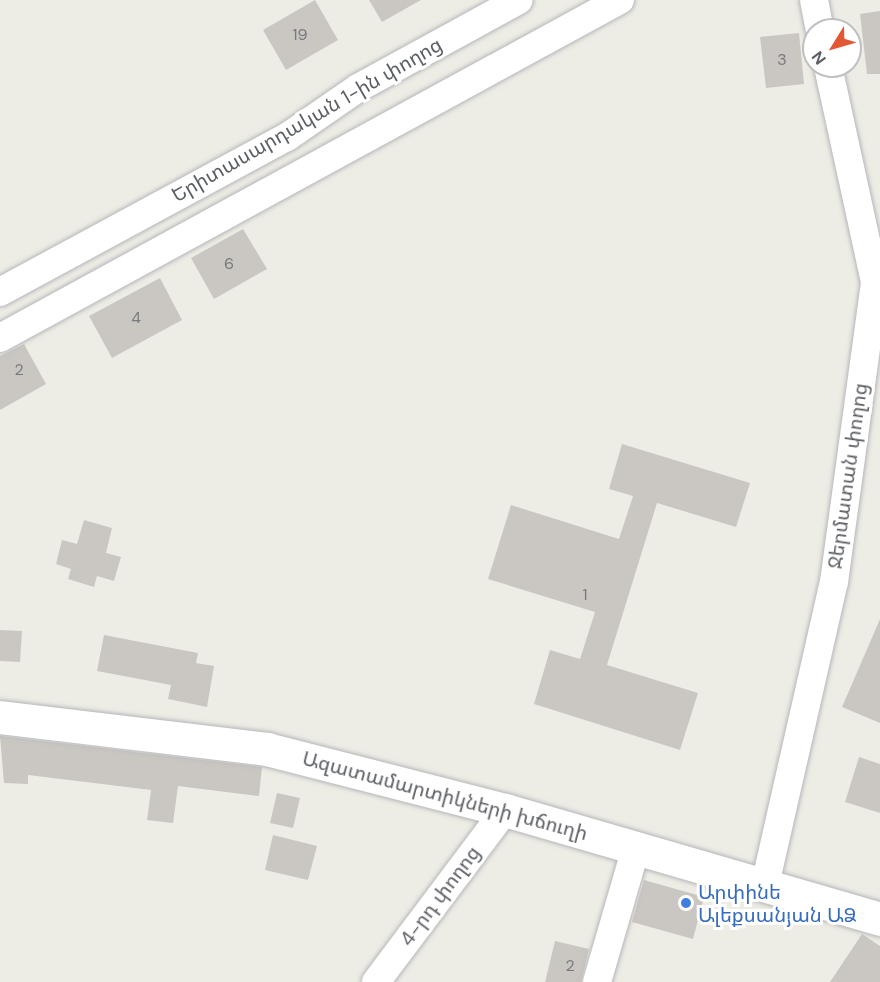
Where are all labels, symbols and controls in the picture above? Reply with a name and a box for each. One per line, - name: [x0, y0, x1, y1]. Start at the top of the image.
- north arrow: [802, 18, 862, 78]
- house number: 19: [292, 25, 308, 45]
- street label: Երիտասարդական 1-ին փողոց: [168, 33, 446, 207]
- text: N: [807, 47, 831, 69]
- house number: 3: [777, 50, 787, 70]
- house number: 6: [224, 254, 234, 274]
- house number: 4: [131, 308, 141, 328]
- house number: 2: [14, 360, 24, 380]
- street label: Ջերմատան փողոց: [823, 382, 873, 570]
- house number: 1: [583, 585, 587, 605]
- street label: Ազատամարտիկների խճուղի: [300, 746, 590, 846]
- street label: 4-րդ փողոց: [395, 841, 485, 951]
- place label: Արփինե Ալեքսանյան ԱՁ: [698, 880, 857, 927]
- marker: Արփինե Ալեքսանյան ԱՁ: [679, 896, 693, 910]
- house number: 2: [565, 956, 575, 976]

